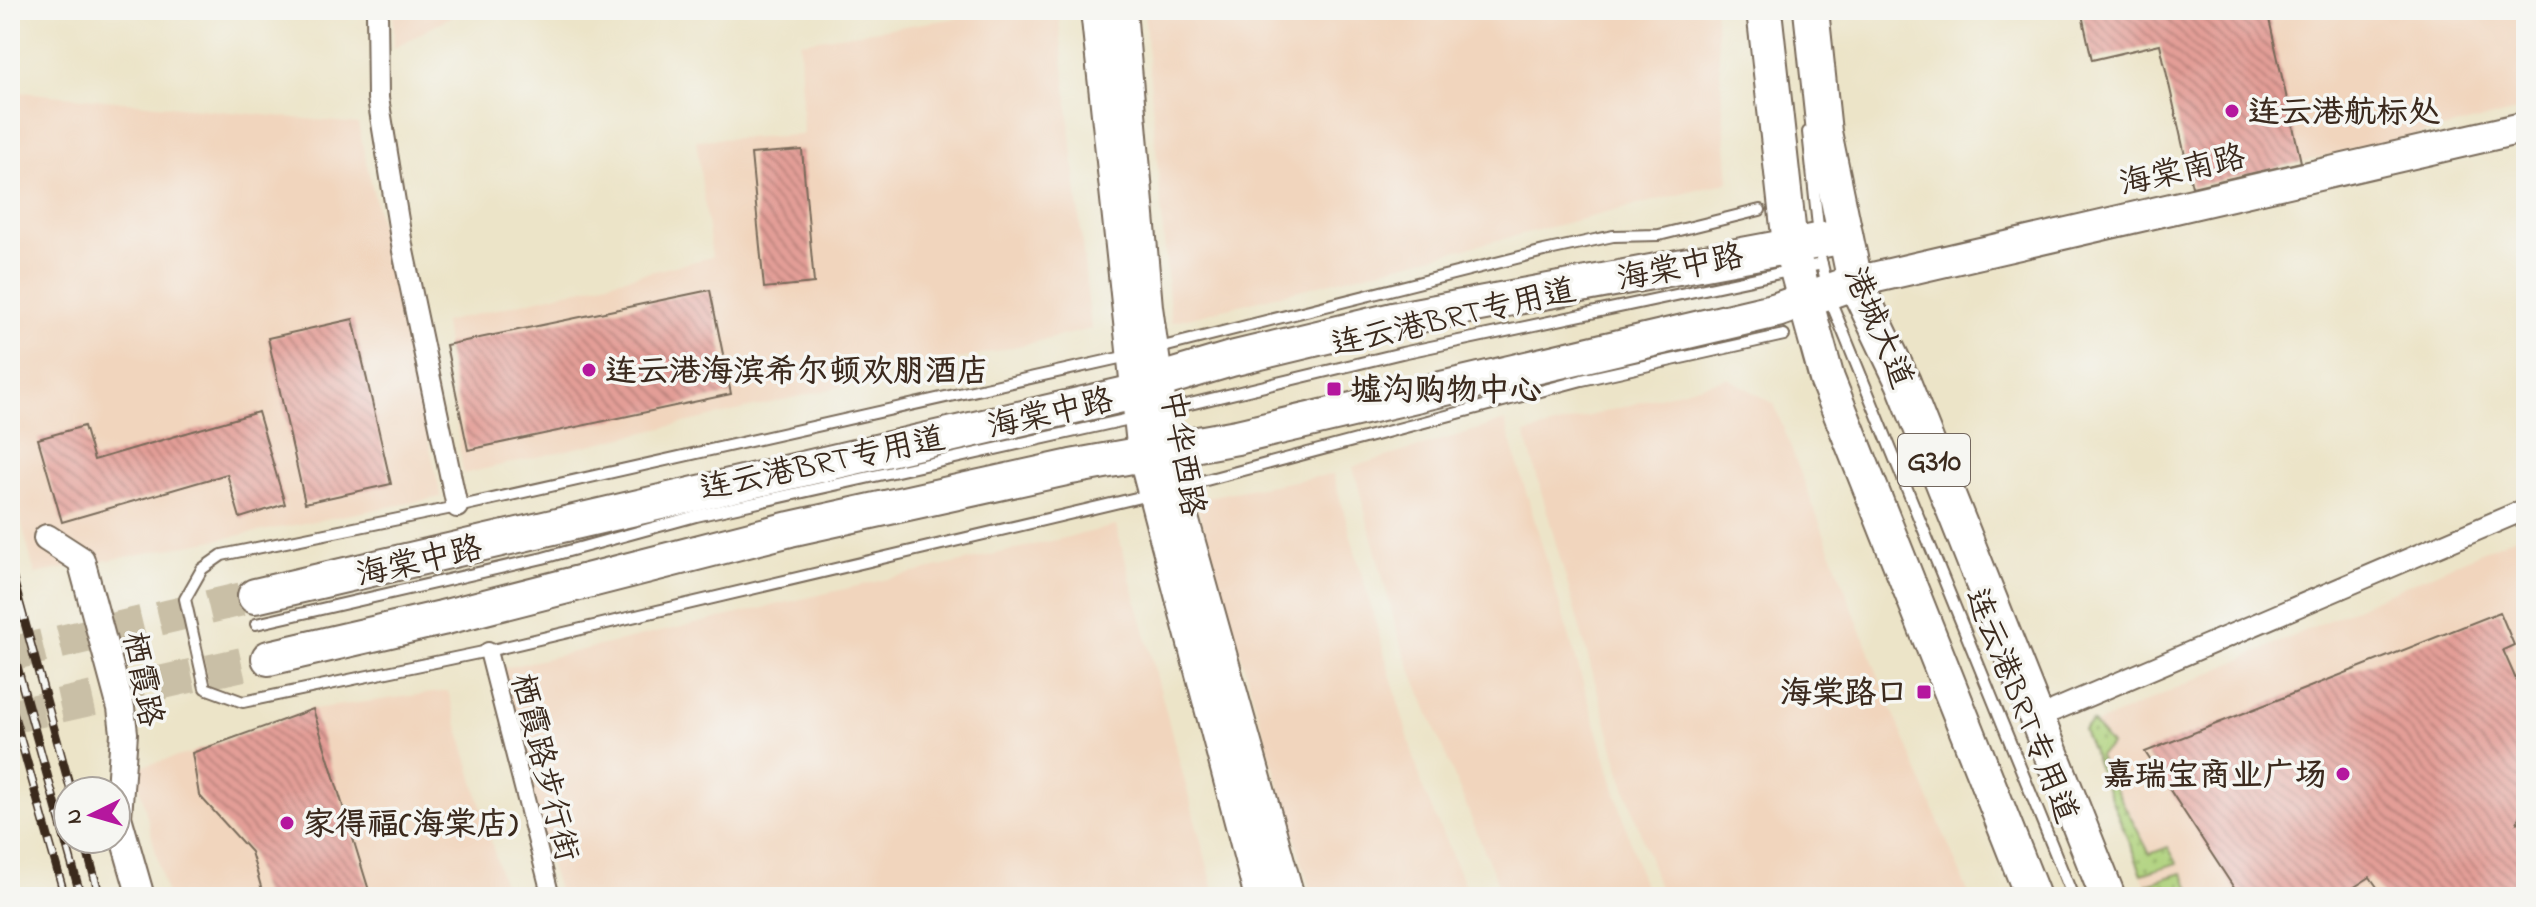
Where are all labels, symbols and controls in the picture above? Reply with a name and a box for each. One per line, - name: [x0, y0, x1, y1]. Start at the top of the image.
- place label: 连云港航标处: [2248, 91, 2440, 138]
- marker: 连云港航标处: [2223, 102, 2241, 120]
- street label: 海棠南路: [2115, 135, 2250, 210]
- street label: 海棠中路: [1613, 234, 1748, 305]
- street label: 港城大道: [1830, 260, 1923, 396]
- street label: 连云港BRT专用道: [1327, 268, 1581, 370]
- place label: 连云港海滨希尔顿欢朋酒店: [605, 350, 989, 397]
- marker: 连云港海滨希尔顿欢朋酒店: [580, 361, 598, 379]
- place label: 墟沟购物中心: [1350, 369, 1542, 416]
- street label: 海棠中路: [983, 378, 1118, 453]
- marker: 墟沟购物中心: [1325, 380, 1343, 398]
- street label: 中华西路: [1146, 386, 1215, 521]
- street label: 连云港BRT专用道: [696, 416, 950, 514]
- road number: G310: [1898, 434, 1970, 486]
- street label: 海棠中路: [352, 526, 487, 601]
- street label: 连云港BRT专用道: [1951, 582, 2088, 831]
- street label: 栖霞路: [108, 628, 173, 731]
- street label: 栖霞路步行街: [497, 669, 589, 867]
- place label: 海棠路口: [1780, 672, 1908, 719]
- marker: 海棠路口: [1915, 683, 1933, 701]
- place label: 嘉瑞宝商业广场: [2103, 754, 2327, 801]
- marker: 嘉瑞宝商业广场: [2334, 765, 2352, 783]
- north arrow: [52, 775, 132, 855]
- place label: 家得福(海棠店): [303, 803, 519, 850]
- text: N: [58, 808, 92, 825]
- marker: 家得福(海棠店): [278, 814, 296, 832]

